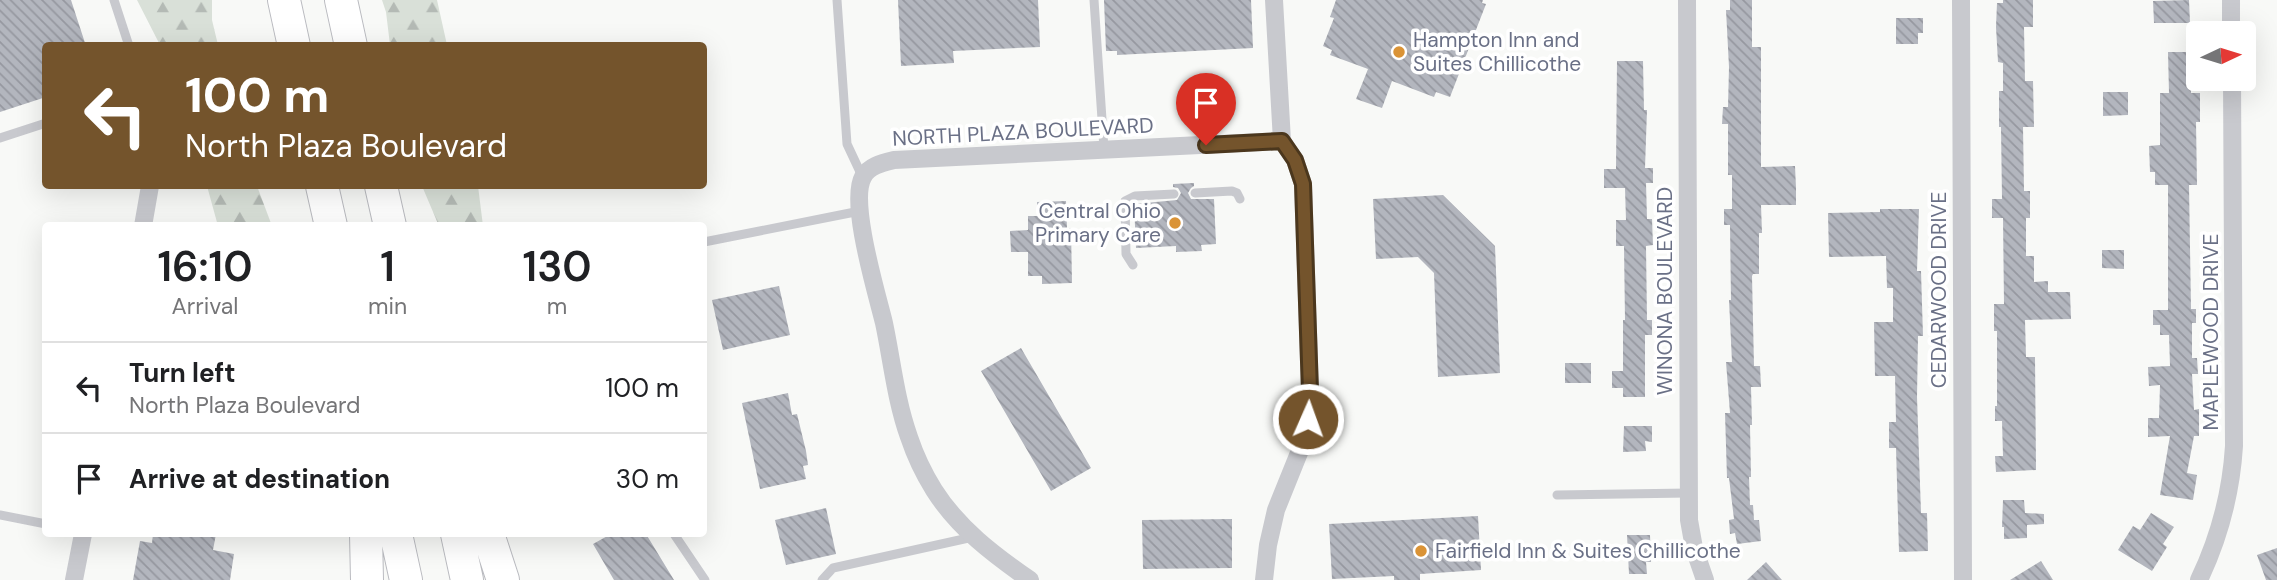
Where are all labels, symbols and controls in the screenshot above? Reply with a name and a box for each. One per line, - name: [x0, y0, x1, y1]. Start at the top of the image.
- north arrow: [2186, 21, 2256, 91]
- map controls: [2186, 21, 2256, 91]
- place label: Hampton Inn and Suites Chillicothe: [1413, 26, 1581, 78]
- marker: Hampton Inn and Suites Chillicothe: [1391, 44, 1407, 60]
- text: 100 m: [185, 63, 329, 127]
- icon: left: [70, 70, 161, 161]
- pin: [1176, 73, 1236, 145]
- icon: arrive: [1187, 84, 1225, 122]
- street label: NORTH PLAZA BOULEVARD: [892, 111, 1154, 153]
- text: North Plaza Boulevard: [185, 125, 507, 167]
- street label: WINONA BOULEVARD: [1651, 187, 1679, 395]
- street label: CEDARWOOD DRIVE: [1925, 192, 1953, 388]
- place label: Central Ohio Primary Care: [1035, 197, 1161, 249]
- marker: Central Ohio Primary Care: [1167, 215, 1183, 231]
- street label: MAPLEWOOD DRIVE: [2197, 234, 2225, 430]
- text: 16:10: [157, 239, 253, 294]
- text: 1: [380, 239, 395, 294]
- text: 130: [523, 239, 592, 294]
- text: Arrival: [171, 291, 238, 321]
- text: min: [368, 291, 407, 321]
- text: m: [547, 291, 567, 321]
- text: Turn left: [129, 356, 236, 390]
- icon: left: [70, 369, 108, 407]
- text: 100 m: [605, 371, 679, 405]
- position arrow: [1271, 382, 1345, 456]
- text: North Plaza Boulevard: [129, 390, 361, 420]
- icon: arrive: [70, 460, 108, 498]
- text: Arrive at destination: [129, 462, 390, 496]
- text: 30 m: [616, 462, 679, 496]
- place label: Fairfield Inn & Suites Chillicothe: [1435, 537, 1741, 565]
- marker: Fairfield Inn & Suites Chillicothe: [1413, 543, 1429, 559]

